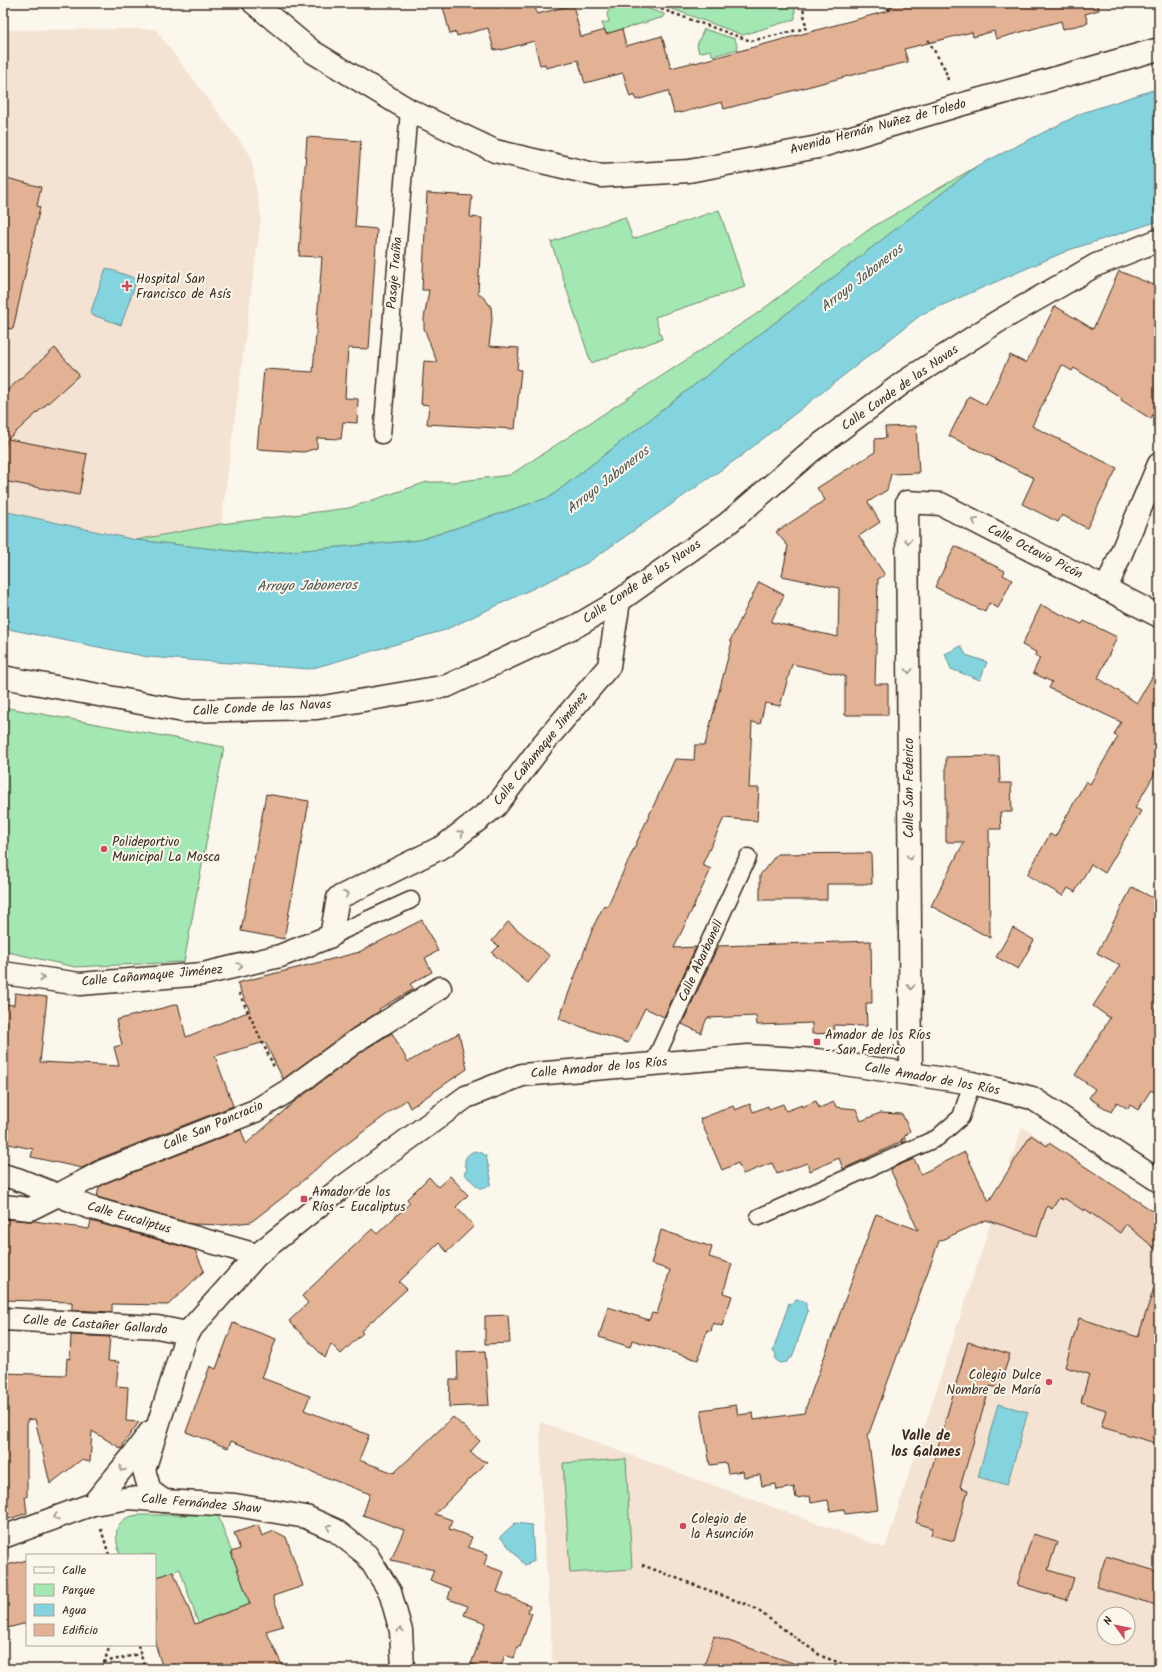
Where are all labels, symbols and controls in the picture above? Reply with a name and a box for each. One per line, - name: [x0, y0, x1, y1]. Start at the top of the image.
- street label: Avenida Hernán Nuñez de Toledo: [788, 93, 969, 161]
- street label: Pasaje Traíña: [381, 236, 409, 310]
- water label: Arroyo Jaboneros: [816, 237, 910, 317]
- place label: Hospital San Francisco de Asís: [136, 269, 232, 305]
- marker: Hospital San Francisco de Asís: [121, 280, 133, 292]
- street label: Calle Conde de las Navas: [837, 339, 963, 436]
- water label: Arroyo Jaboneros: [562, 439, 656, 519]
- one-way arrow: [972, 519, 979, 526]
- street label: Calle Octavio Picón: [984, 519, 1086, 585]
- street label: Calle Conde de las Navas: [578, 534, 706, 630]
- one-way arrow: [904, 538, 912, 544]
- water label: Arroyo Jaboneros: [257, 574, 359, 598]
- one-way arrow: [905, 668, 913, 674]
- street label: Calle Cañamaque Jiménez: [488, 687, 594, 811]
- street label: Calle Conde de las Navas: [192, 694, 332, 722]
- street label: Calle San Federico: [899, 738, 920, 838]
- one-way arrow: [456, 831, 463, 838]
- place label: Polideportivo Municipal La Mosca: [112, 832, 220, 868]
- marker: Polideportivo Municipal La Mosca: [99, 844, 109, 854]
- one-way arrow: [906, 854, 914, 860]
- one-way arrow: [342, 891, 349, 899]
- street label: Calle Abarbanell: [673, 916, 729, 1006]
- street label: Calle Cañamaque Jiménez: [80, 959, 224, 993]
- one-way arrow: [236, 962, 243, 971]
- one-way arrow: [39, 973, 45, 982]
- one-way arrow: [907, 984, 915, 990]
- place label: Amador de los Ríos - San Federico: [825, 1025, 931, 1061]
- marker: Amador de los Ríos - San Federico: [812, 1037, 822, 1047]
- street label: Calle Amador de los Ríos: [530, 1052, 669, 1084]
- street label: Calle Amador de los Ríos: [863, 1057, 1002, 1101]
- street label: Calle San Pancracio: [159, 1095, 267, 1157]
- place label: Amador de los Ríos - Eucaliptus: [312, 1182, 406, 1218]
- marker: Amador de los Ríos - Eucaliptus: [299, 1194, 309, 1204]
- street label: Calle Eucaliptus: [85, 1196, 174, 1240]
- street label: Calle de Castañer Gallardo: [22, 1309, 168, 1341]
- place label: Colegio Dulce Nombre de María: [946, 1365, 1041, 1401]
- marker: Colegio Dulce Nombre de María: [1044, 1377, 1054, 1387]
- district label: Valle de los Galanes: [891, 1425, 961, 1463]
- one-way arrow: [120, 1464, 127, 1471]
- street label: Calle Fernández Shaw: [140, 1488, 262, 1520]
- place label: Colegio de la Asunción: [691, 1509, 754, 1545]
- one-way arrow: [53, 1513, 60, 1521]
- marker: Colegio de la Asunción: [678, 1521, 688, 1531]
- one-way arrow: [326, 1524, 333, 1532]
- legend: [26, 1554, 156, 1646]
- text: Calle: [62, 1561, 87, 1580]
- text: Parque: [62, 1581, 96, 1600]
- text: Agua: [62, 1601, 87, 1620]
- north arrow: [1096, 1606, 1136, 1646]
- text: N: [1099, 1613, 1118, 1629]
- text: Edificio: [62, 1621, 98, 1640]
- one-way arrow: [396, 1627, 405, 1633]

